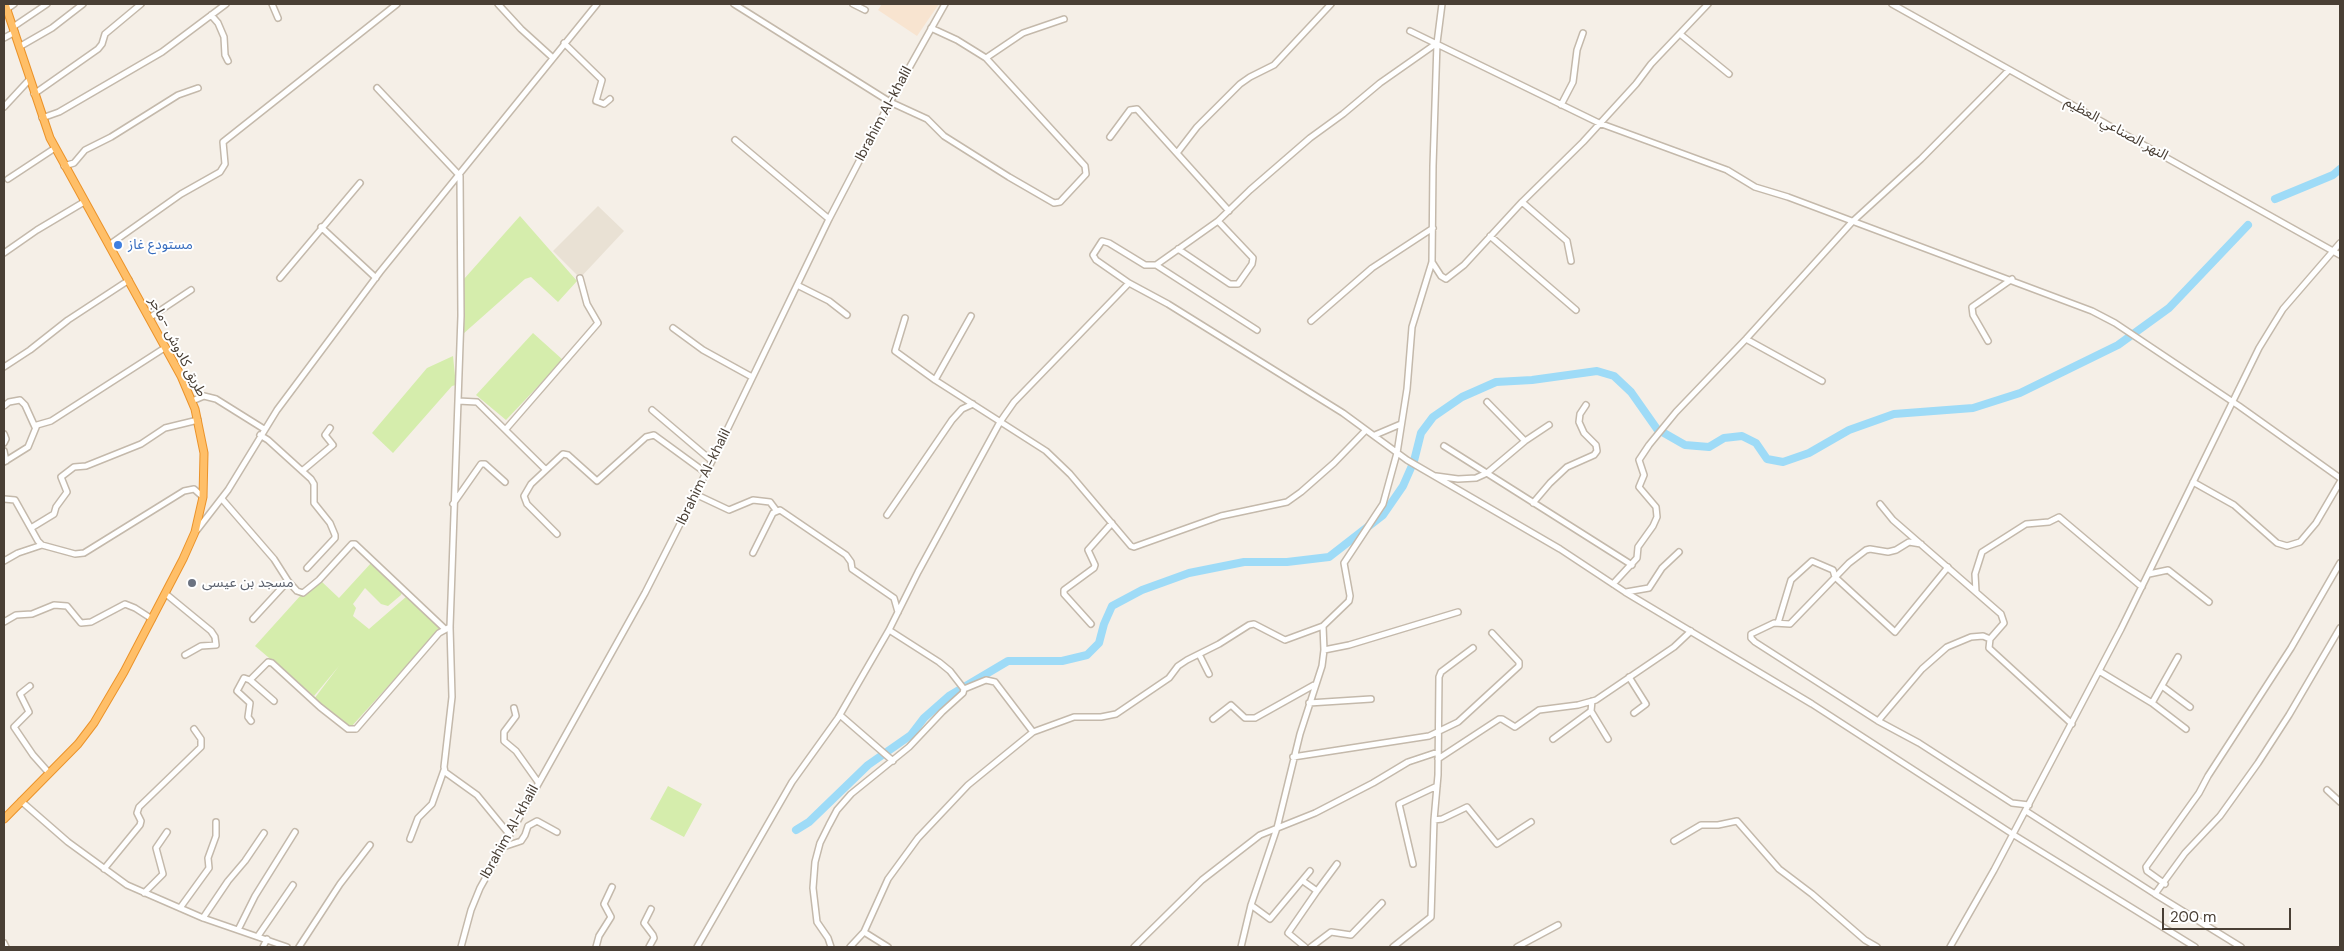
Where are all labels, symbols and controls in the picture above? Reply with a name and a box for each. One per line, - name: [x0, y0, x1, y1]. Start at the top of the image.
- street label: Ibrahim Al-khalil: [852, 64, 916, 164]
- street label: النهر الصناعي العظيم: [2061, 94, 2171, 164]
- place label: مستودع غاز: [128, 237, 193, 253]
- marker: مستودع غاز: [112, 239, 124, 251]
- street label: طريق كادوش -ماجر: [145, 294, 209, 400]
- street label: Ibrahim Al-khalil: [673, 426, 735, 528]
- place label: مسجد بن عيسى: [202, 575, 294, 591]
- marker: مسجد بن عيسى: [186, 577, 198, 589]
- street label: Ibrahim Al-khalil: [477, 782, 543, 882]
- scale bar: [2164, 898, 2293, 930]
- text: 200 m: [2170, 907, 2216, 927]

